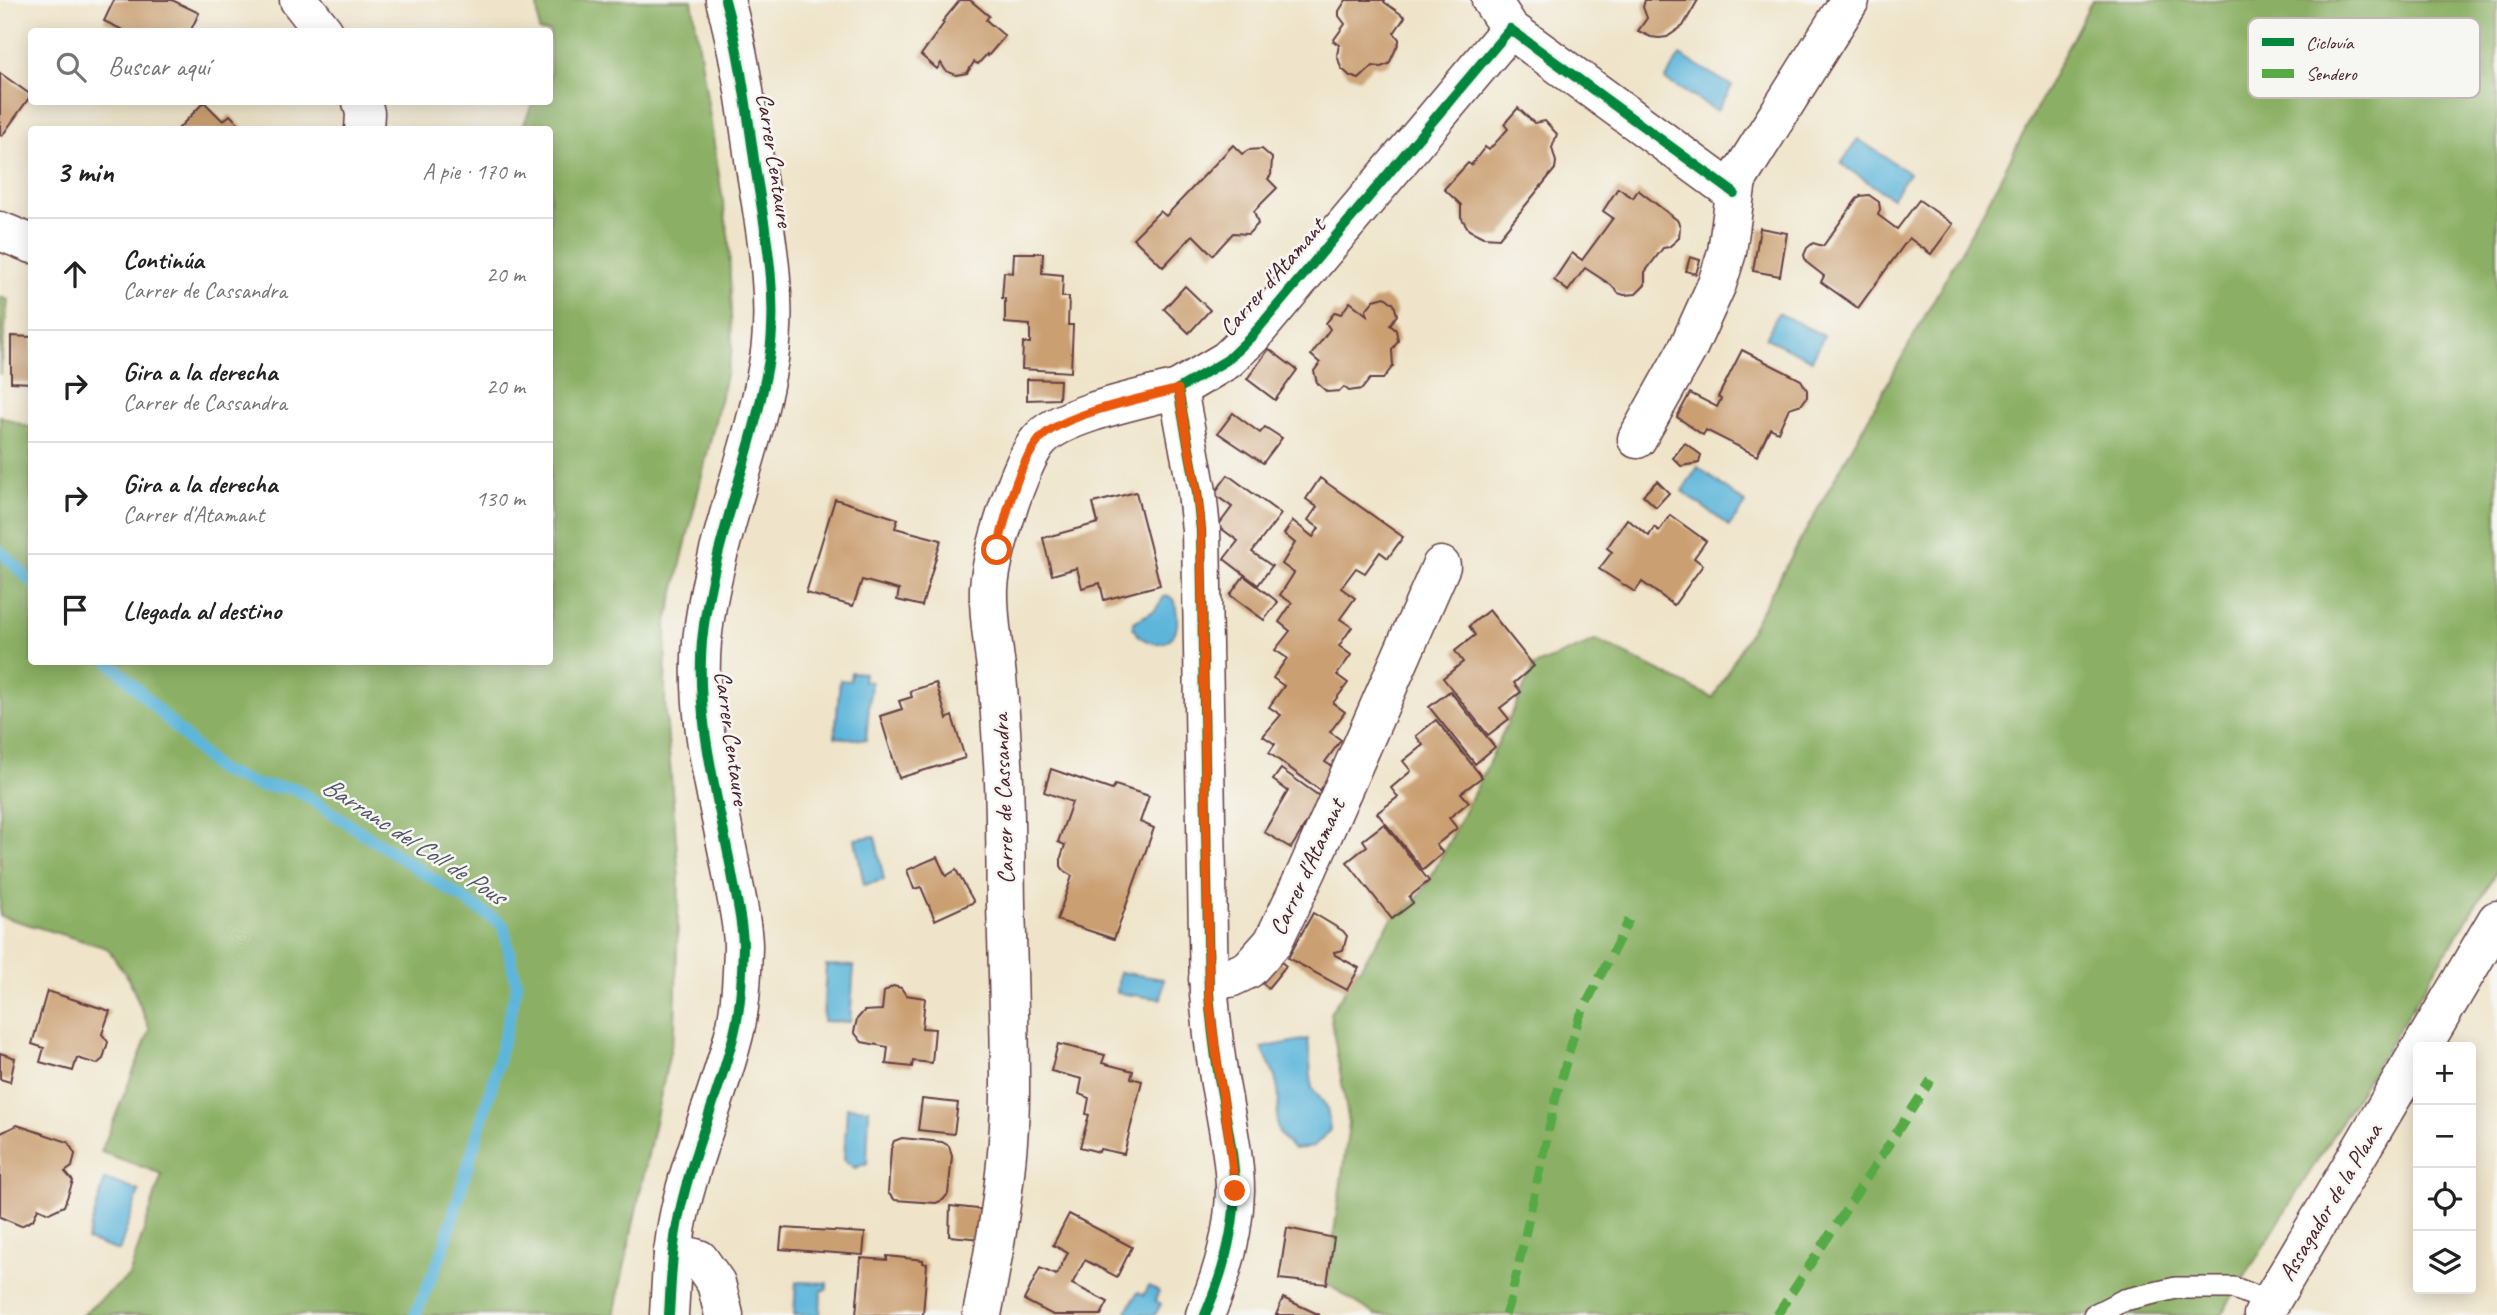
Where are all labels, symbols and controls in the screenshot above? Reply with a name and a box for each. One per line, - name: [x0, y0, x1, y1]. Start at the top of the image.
- legend: [2248, 18, 2480, 98]
- search box: [28, 28, 553, 105]
- text: Ciclovía: [2306, 31, 2355, 55]
- icon: search: [52, 48, 90, 86]
- text: Buscar aquí: [108, 50, 210, 83]
- text: Sendero: [2306, 62, 2358, 86]
- street label: Carrer Centaure: [750, 91, 801, 231]
- text: 3 min: [56, 153, 113, 191]
- text: A pie · 170 m: [422, 157, 525, 186]
- street label: Carrer d'Atamant: [1212, 210, 1333, 342]
- text: Continúa: [123, 243, 204, 276]
- icon: ahead: [56, 255, 94, 293]
- text: 20 m: [486, 260, 525, 289]
- text: Carrer de Cassandra: [123, 276, 287, 305]
- text: Gira a la derecha: [123, 355, 277, 388]
- icon: right: [56, 367, 94, 405]
- text: 20 m: [486, 372, 525, 401]
- text: Carrer de Cassandra: [123, 388, 287, 417]
- text: Gira a la derecha: [123, 467, 277, 500]
- icon: right: [56, 479, 94, 517]
- text: 130 m: [476, 484, 525, 513]
- text: Carrer d'Atamant: [123, 500, 264, 529]
- route start: [981, 534, 1012, 565]
- icon: arrive: [56, 591, 94, 629]
- text: Llegada al destino: [123, 594, 281, 627]
- street label: Carrer Centaure: [708, 669, 757, 809]
- street label: Carrer de Cassandra: [985, 711, 1021, 885]
- water label: Barranc del Coll de Pous: [316, 769, 516, 915]
- street label: Carrer d'Atamant: [1262, 792, 1353, 940]
- map controls: [2413, 1042, 2476, 1294]
- button: +: [2413, 1042, 2476, 1105]
- button: −: [2413, 1105, 2476, 1168]
- street label: Assagador de la Plana: [2271, 1117, 2389, 1286]
- button: locate: [2413, 1168, 2476, 1231]
- route end: [1219, 1175, 1250, 1206]
- button: layers: [2413, 1231, 2476, 1294]

